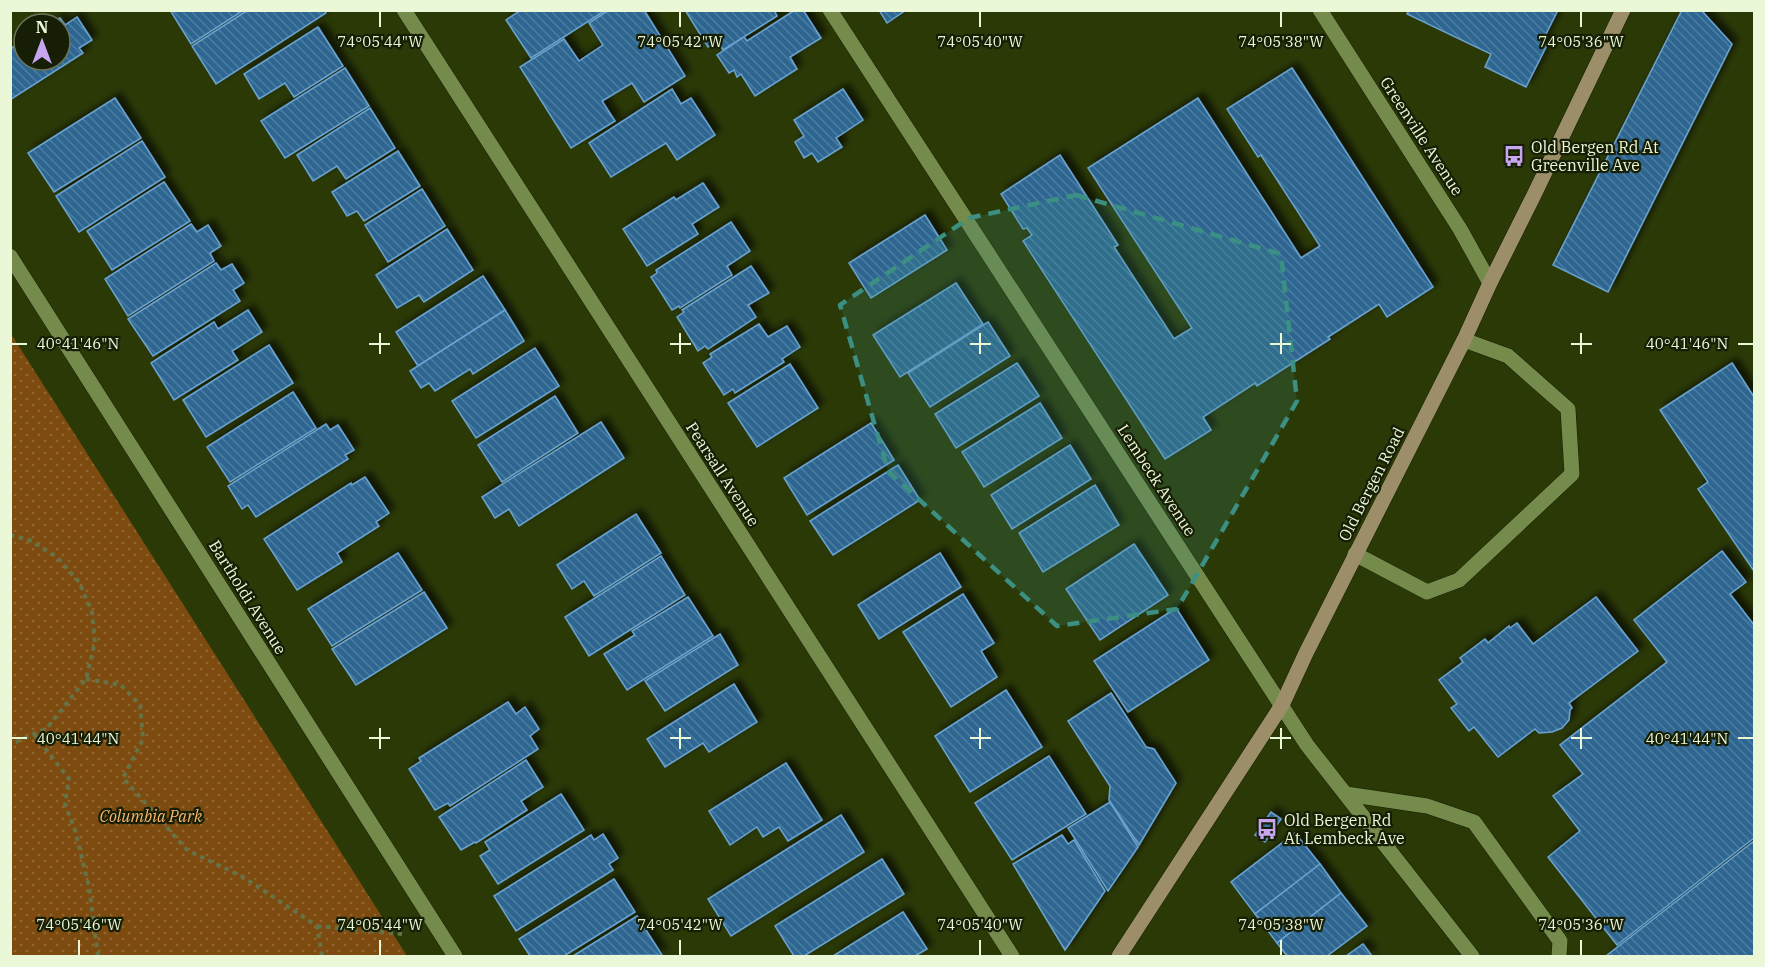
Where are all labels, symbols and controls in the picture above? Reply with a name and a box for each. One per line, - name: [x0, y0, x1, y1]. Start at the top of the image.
- north arrow: [12, 12, 72, 72]
- text: N: [36, 17, 48, 37]
- text: 74°05'44"W: [337, 32, 423, 51]
- text: 74°05'42"W: [637, 32, 723, 51]
- text: 74°05'40"W: [937, 32, 1023, 51]
- text: 74°05'38"W: [1238, 32, 1324, 51]
- text: 74°05'36"W: [1538, 32, 1624, 51]
- street label: Greenville Avenue: [1376, 73, 1468, 199]
- place label: Old Bergen Rd At Greenville Ave: [1531, 137, 1659, 175]
- bus stop icon: Old Bergen Rd At Greenville Ave: [1502, 144, 1526, 168]
- text: 40°41'46"N: [37, 334, 119, 353]
- text: 40°41'46"N: [1646, 334, 1728, 353]
- street label: Pearsall Avenue: [682, 418, 764, 530]
- street label: Lembeck Avenue: [1113, 420, 1201, 540]
- street label: Old Bergen Road: [1334, 423, 1408, 544]
- street label: Bartholdi Avenue: [205, 536, 291, 658]
- text: 40°41'44"N: [37, 729, 119, 748]
- text: 40°41'44"N: [1646, 729, 1728, 748]
- park label: Columbia Park: [100, 806, 203, 826]
- place label: Old Bergen Rd At Lembeck Ave: [1284, 810, 1405, 848]
- bus stop icon: Old Bergen Rd At Lembeck Ave: [1255, 817, 1279, 841]
- text: 74°05'46"W: [36, 915, 122, 934]
- text: 74°05'44"W: [337, 915, 423, 934]
- text: 74°05'42"W: [637, 915, 723, 934]
- text: 74°05'40"W: [937, 915, 1023, 934]
- text: 74°05'38"W: [1238, 915, 1324, 934]
- text: 74°05'36"W: [1538, 915, 1624, 934]

